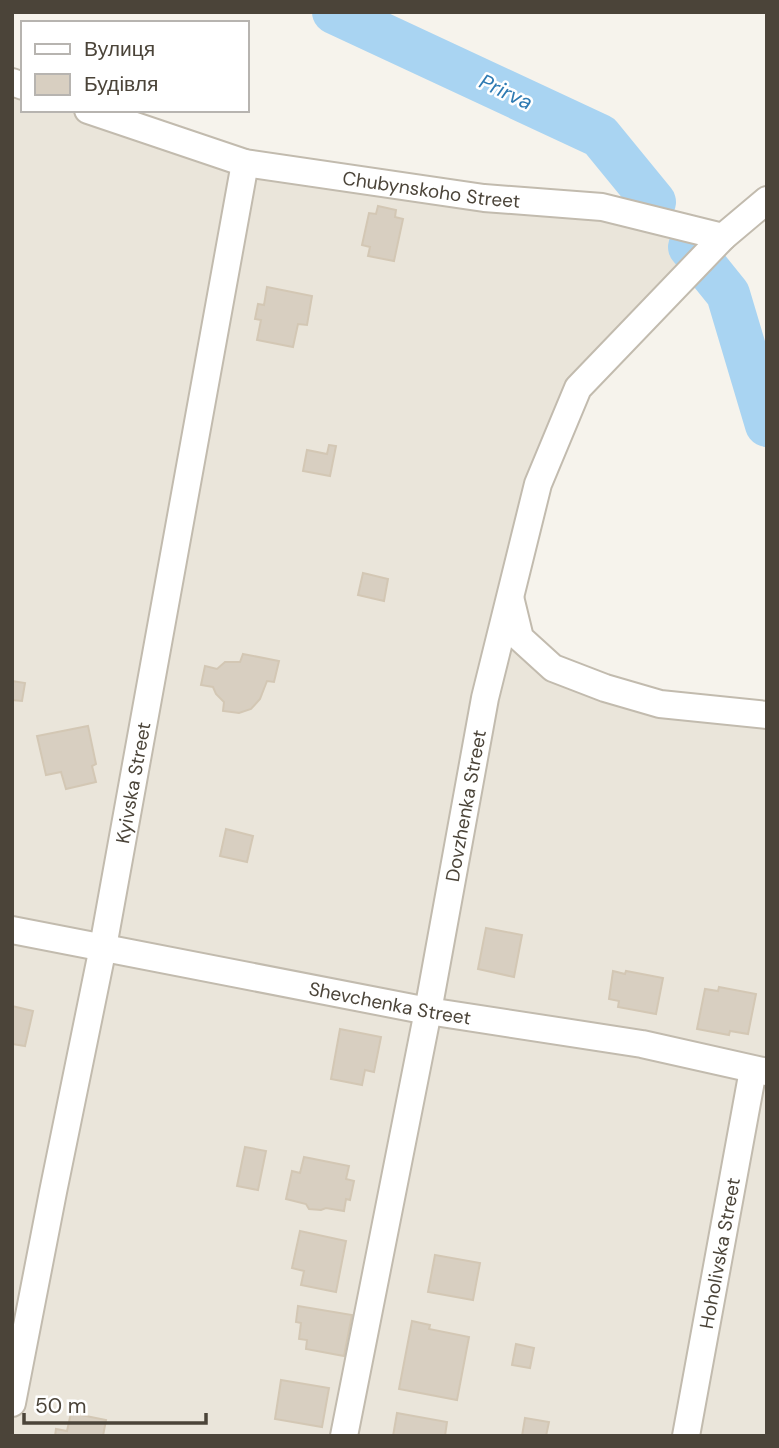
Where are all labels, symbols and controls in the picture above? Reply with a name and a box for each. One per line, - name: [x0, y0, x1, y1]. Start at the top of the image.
- legend: [21, 21, 248, 112]
- text: Вулиця: [84, 35, 155, 63]
- water label: Prirva: [475, 68, 537, 116]
- text: Будівля: [84, 70, 158, 98]
- street label: Chubynskoho Street: [341, 165, 521, 213]
- street label: Kyivska Street: [109, 720, 156, 846]
- street label: Dovzhenka Street: [439, 728, 492, 884]
- street label: Shevchenka Street: [307, 976, 473, 1030]
- street label: Hoholivska Street: [693, 1175, 746, 1331]
- scale bar: [24, 1382, 206, 1426]
- text: 50 m: [35, 1392, 86, 1420]

